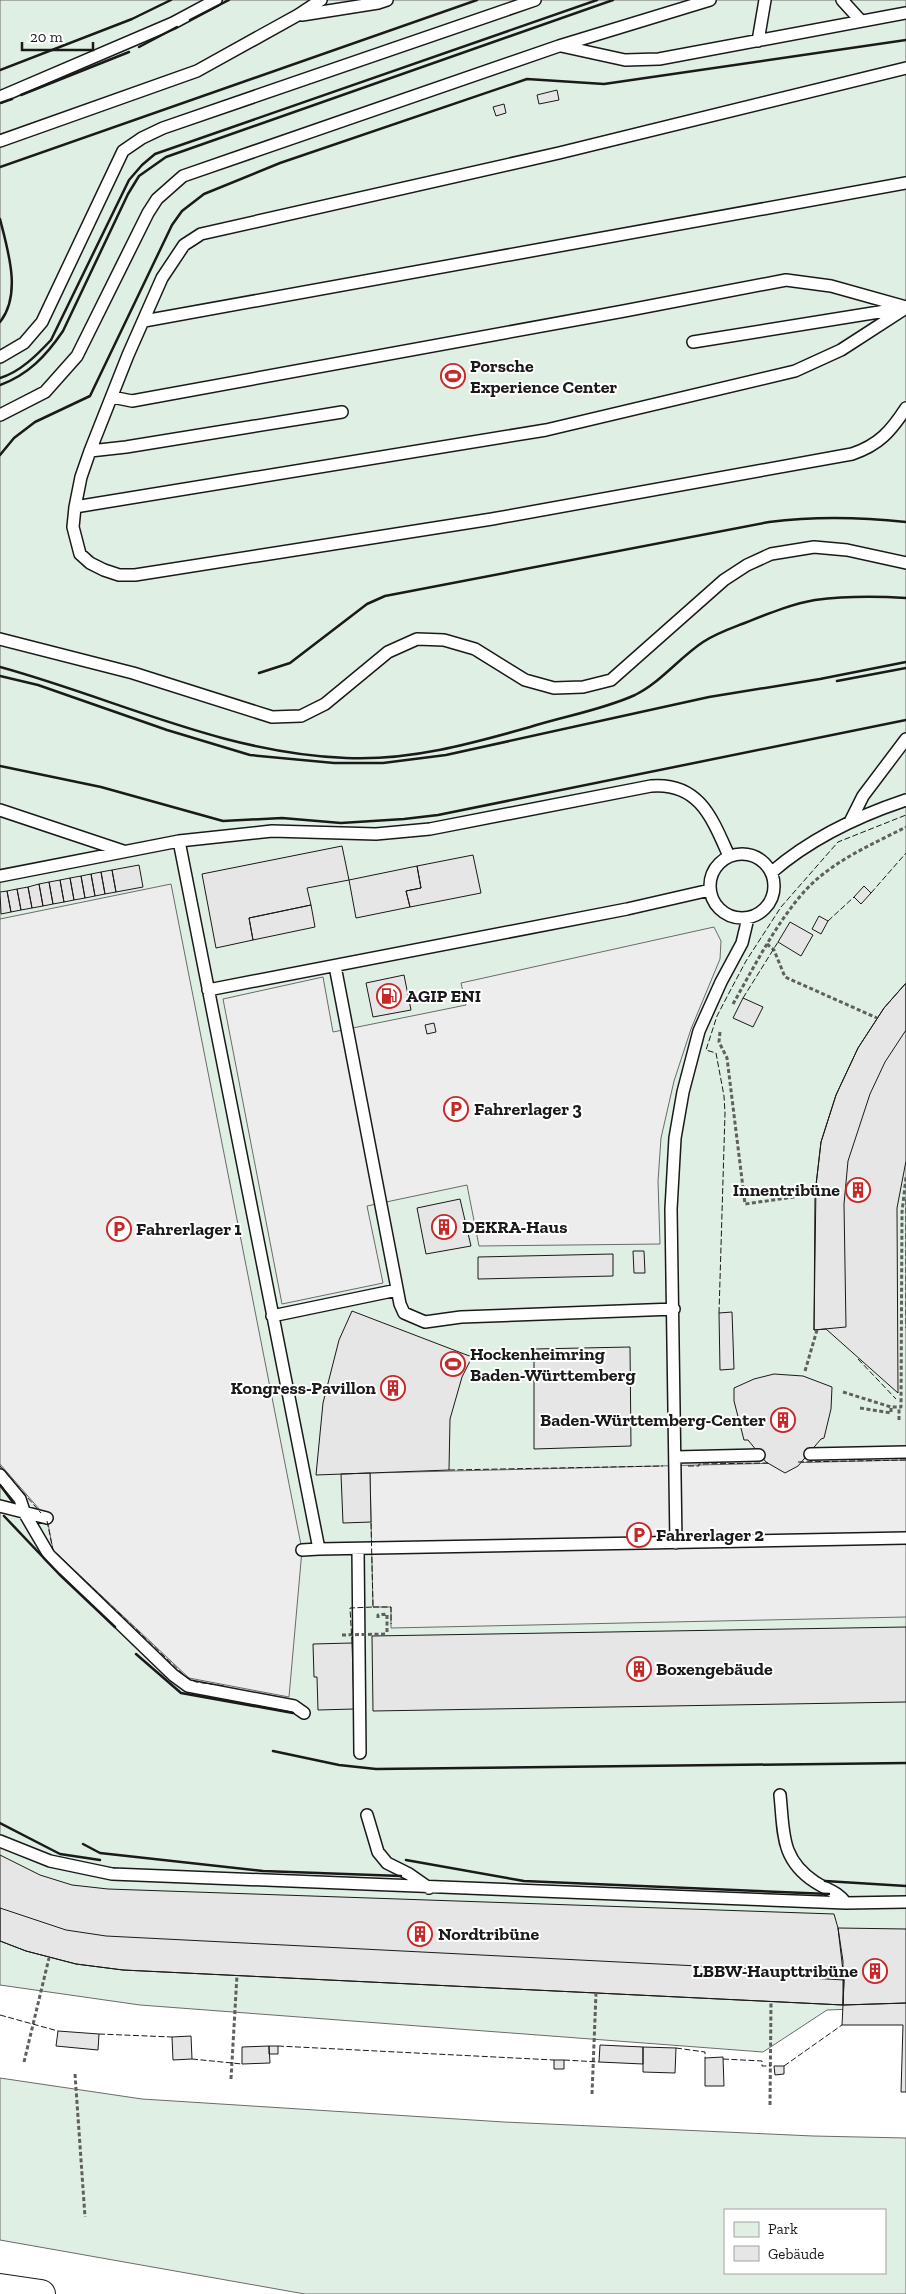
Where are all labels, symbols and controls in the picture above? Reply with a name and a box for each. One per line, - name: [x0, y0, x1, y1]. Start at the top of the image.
- scale bar: [22, 20, 94, 52]
- text: 20 m: [30, 28, 63, 46]
- place label: Porsche Experience Center: [470, 355, 617, 398]
- sports icon: Porsche Experience Center: [440, 363, 466, 389]
- fuel station icon: AGIP ENI: [376, 983, 402, 1009]
- place label: AGIP ENI: [406, 985, 481, 1007]
- parking icon: Fahrerlager 3: [443, 1096, 469, 1122]
- place label: Fahrerlager 3: [474, 1098, 582, 1120]
- building icon: Innentribüne: [845, 1177, 871, 1203]
- place label: Innentribüne: [733, 1179, 840, 1201]
- building icon: DEKRA-Haus: [431, 1214, 457, 1240]
- parking icon: Fahrerlager 1: [106, 1216, 132, 1242]
- place label: DEKRA-Haus: [462, 1216, 567, 1238]
- place label: Fahrerlager 1: [136, 1218, 241, 1240]
- place label: Hockenheimring Baden-Württemberg: [470, 1343, 636, 1386]
- sports icon: Hockenheimring Baden-Württemberg: [440, 1351, 466, 1377]
- building icon: Kongress-Pavillon: [380, 1375, 406, 1401]
- place label: Kongress-Pavillon: [231, 1377, 376, 1399]
- building icon: Baden-Württemberg-Center: [770, 1407, 796, 1433]
- place label: Baden-Württemberg-Center: [540, 1409, 766, 1431]
- parking icon: Fahrerlager 2: [626, 1522, 652, 1548]
- place label: Fahrerlager 2: [656, 1524, 764, 1546]
- building icon: Boxengebäude: [626, 1656, 652, 1682]
- place label: Boxengebäude: [656, 1658, 773, 1680]
- building icon: Nordtribüne: [407, 1921, 433, 1947]
- place label: Nordtribüne: [438, 1923, 539, 1945]
- building icon: LBBW-Haupttribüne: [862, 1958, 888, 1984]
- place label: LBBW-Haupttribüne: [693, 1960, 858, 1982]
- legend: [724, 2209, 886, 2274]
- text: Park: [768, 2220, 798, 2238]
- text: Gebäude: [768, 2245, 824, 2263]

